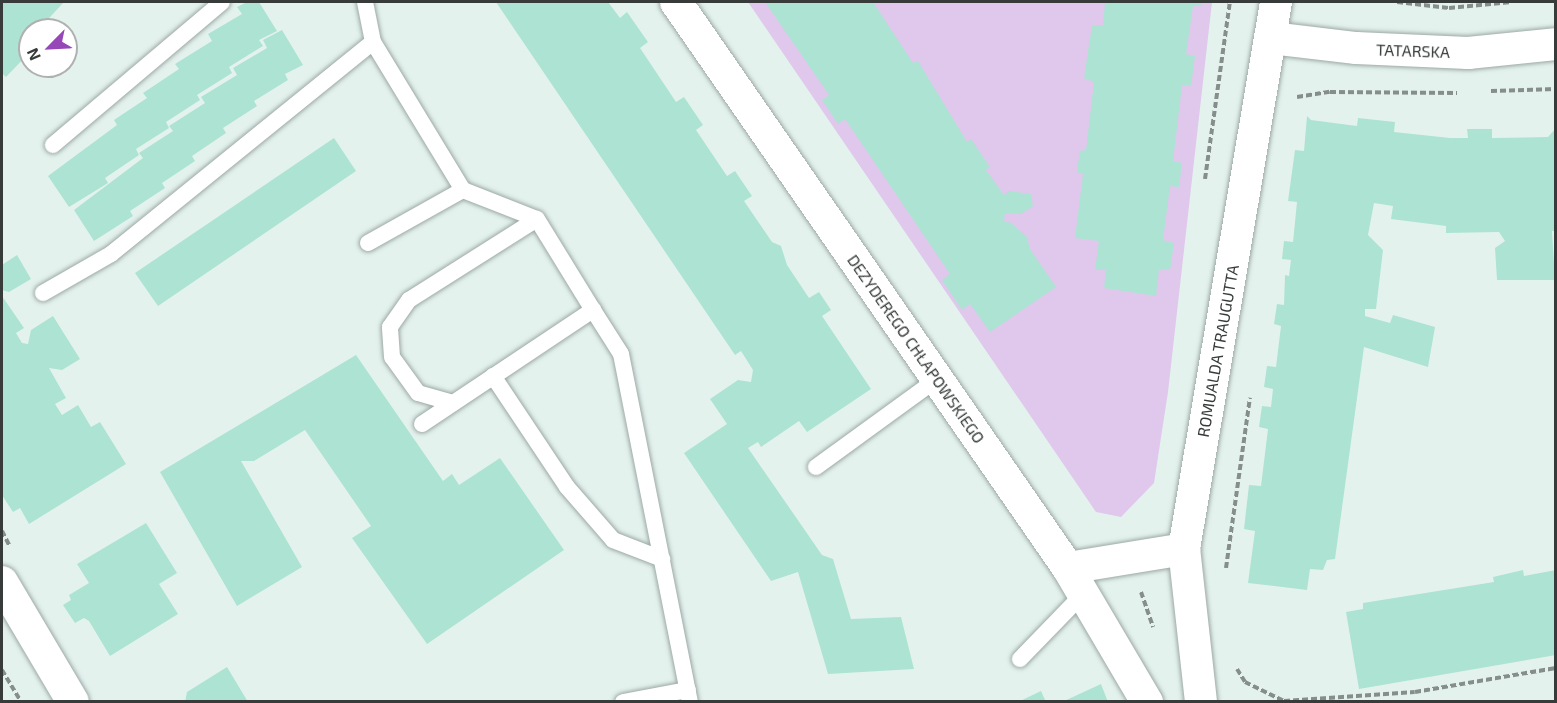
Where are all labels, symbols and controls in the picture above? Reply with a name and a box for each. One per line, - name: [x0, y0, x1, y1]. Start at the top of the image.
- north arrow: [18, 18, 78, 78]
- street label: TATARSKA: [1376, 40, 1450, 62]
- text: N: [22, 46, 44, 64]
- street label: DEZYDEREGO CHŁAPOWSKIEGO: [843, 251, 989, 447]
- street label: ROMUALDA TRAUGUTTA: [1193, 263, 1243, 439]

